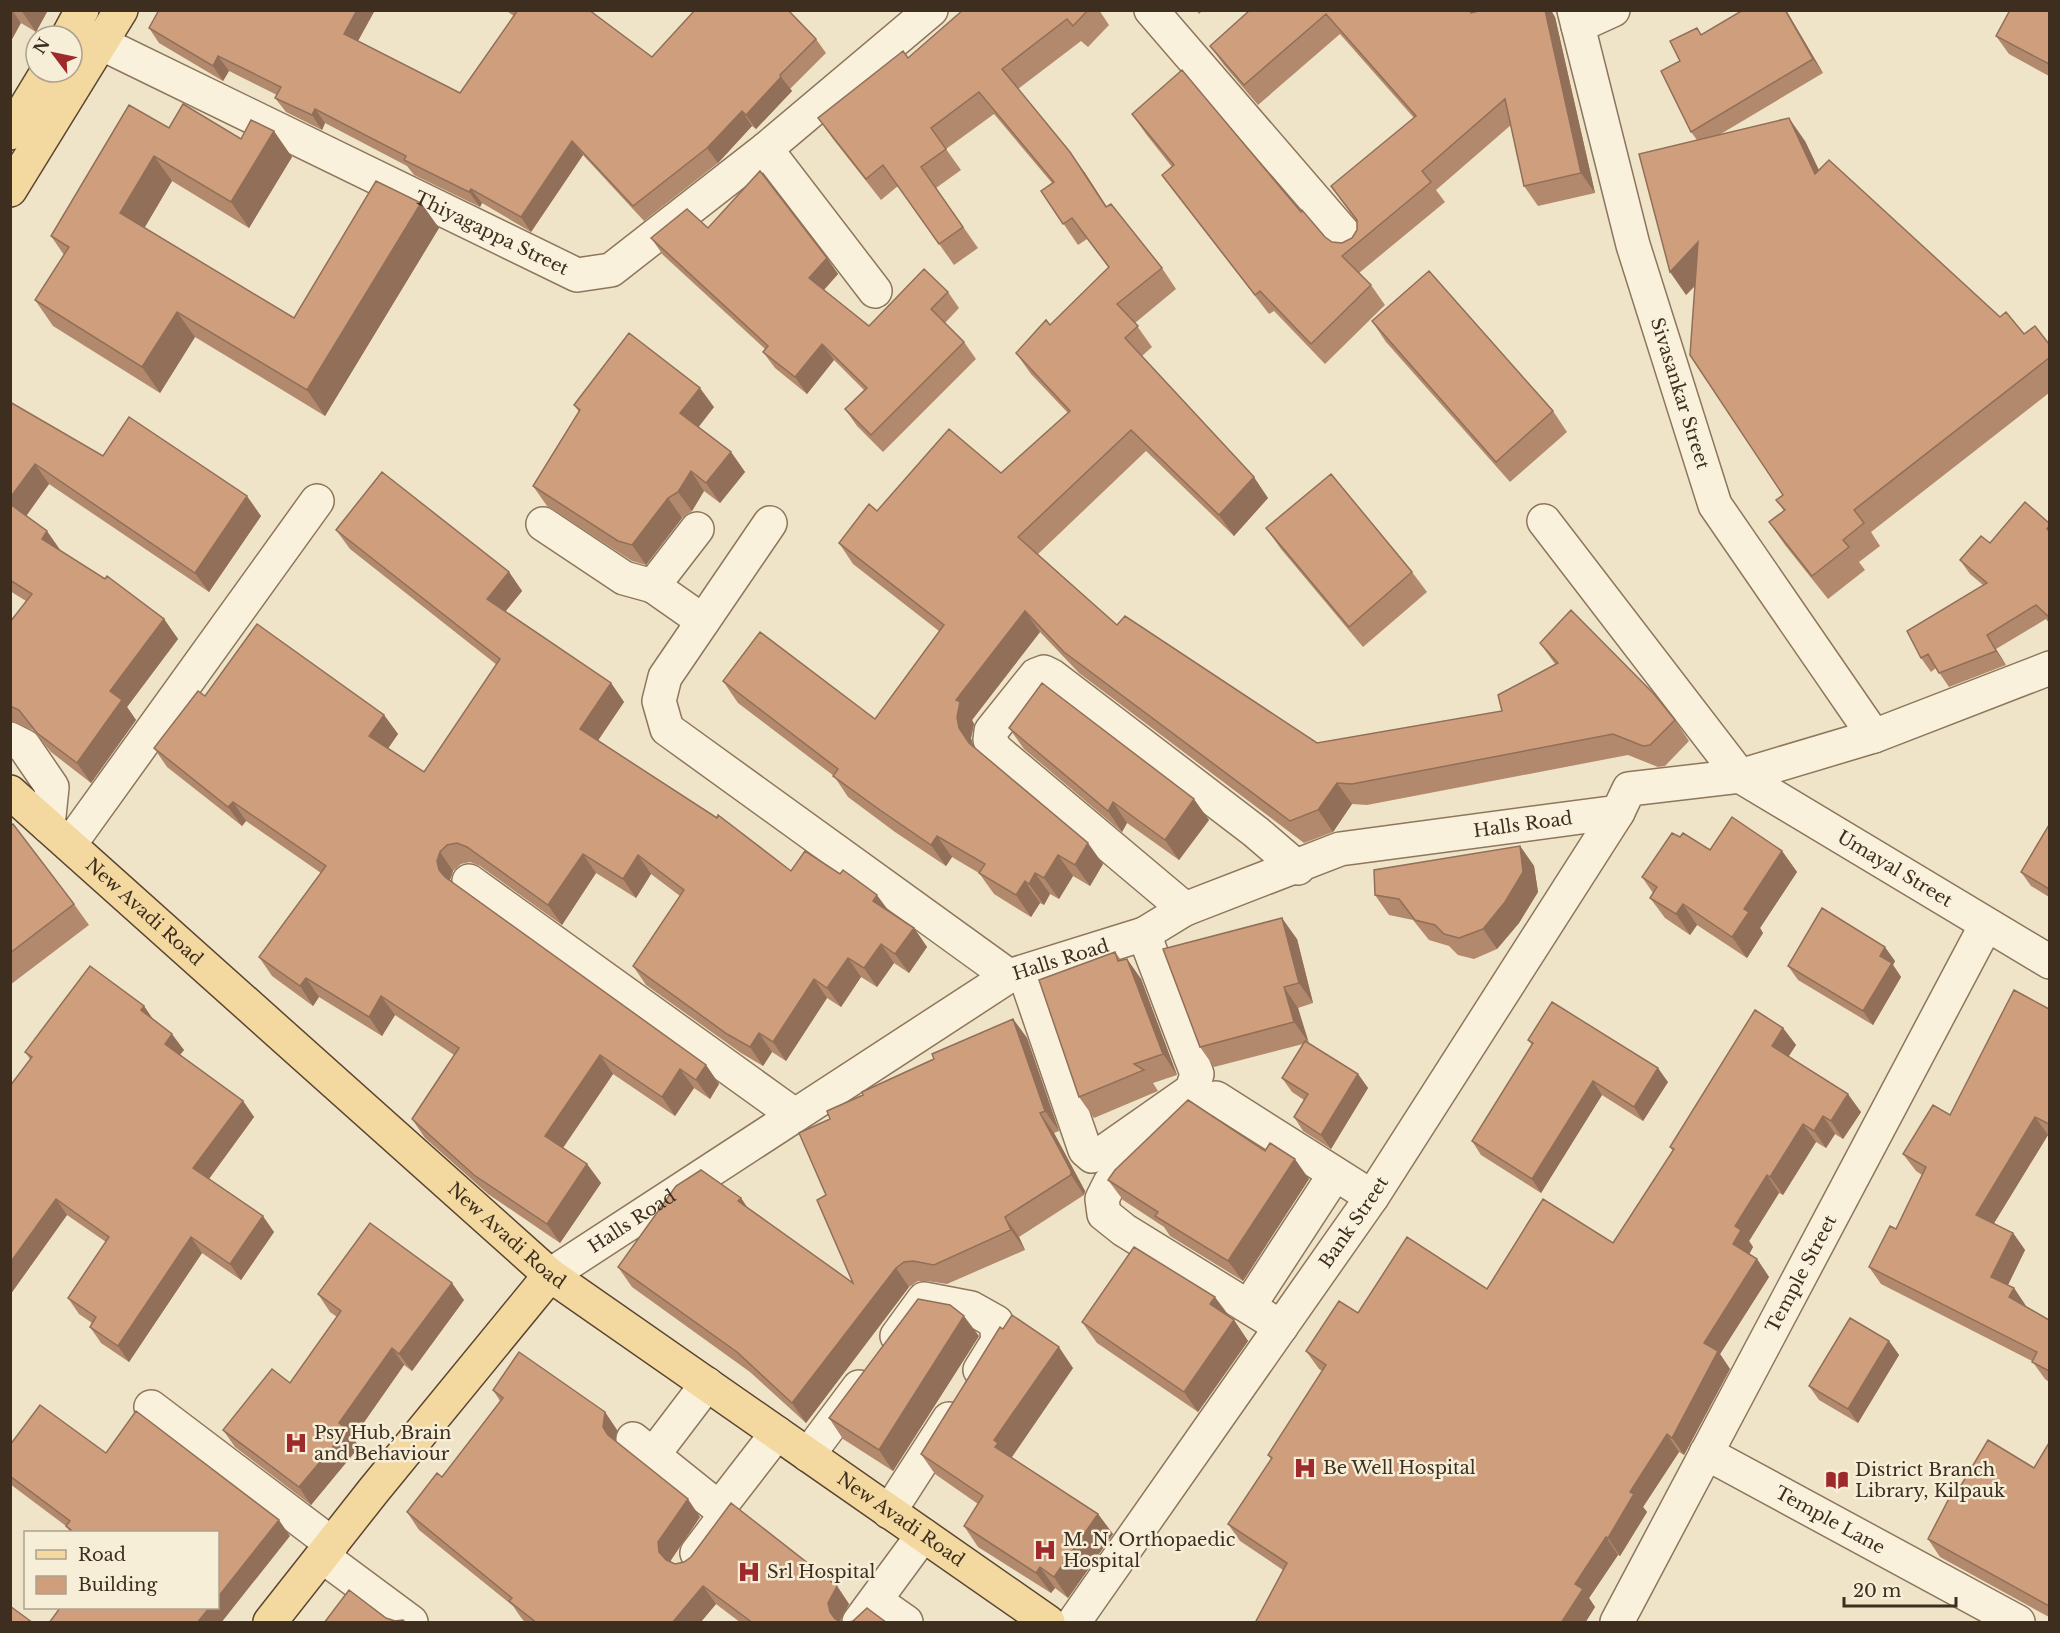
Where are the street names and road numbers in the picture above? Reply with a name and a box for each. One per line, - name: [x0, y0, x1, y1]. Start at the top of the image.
- street label: Thiyagappa Street: [411, 186, 572, 280]
- street label: Sivasankar Street: [1646, 315, 1714, 472]
- street label: Halls Road: [1472, 807, 1574, 842]
- street label: Umayal Street: [1833, 826, 1956, 912]
- street label: New Avadi Road: [81, 854, 207, 970]
- street label: Halls Road: [1010, 935, 1112, 985]
- street label: Bank Street: [1315, 1172, 1393, 1272]
- street label: New Avadi Road: [443, 1178, 570, 1294]
- street label: Halls Road: [584, 1185, 680, 1258]
- street label: Temple Street: [1761, 1211, 1842, 1336]
- street label: New Avadi Road: [833, 1467, 969, 1571]
- street label: Temple Lane: [1771, 1482, 1889, 1559]

